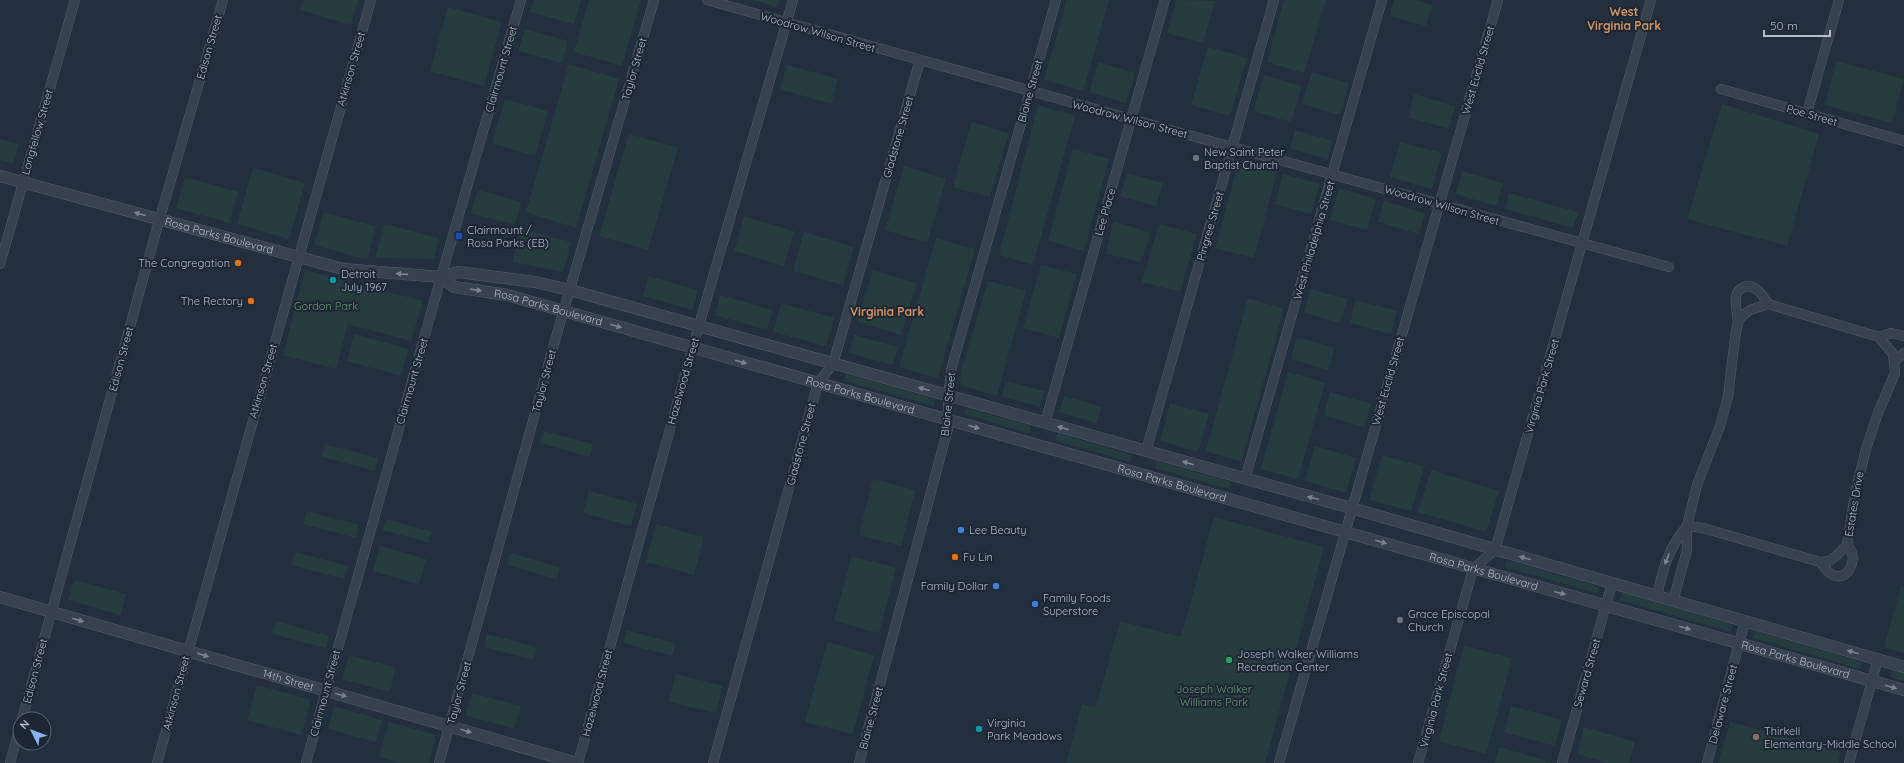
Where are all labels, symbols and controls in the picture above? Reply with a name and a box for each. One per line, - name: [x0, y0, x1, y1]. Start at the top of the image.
- district label: West Virginia Park: [1587, 4, 1661, 33]
- street label: Woodrow Wilson Street: [759, 9, 877, 55]
- scale bar: [1764, 12, 1830, 38]
- street label: Edison Street: [193, 13, 225, 81]
- text: 50 m: [1770, 18, 1798, 33]
- street label: Clairmount Street: [482, 24, 520, 114]
- street label: West Euclid Street: [1459, 24, 1497, 116]
- street label: Atkinson Street: [334, 30, 368, 108]
- street label: Taylor Street: [618, 36, 650, 102]
- street label: Blaine Street: [1014, 58, 1046, 124]
- street label: Longfellow Street: [18, 87, 56, 176]
- street label: Gladstone Street: [880, 94, 916, 180]
- street label: Woodrow Wilson Street: [1071, 97, 1190, 141]
- street label: Poe Street: [1785, 101, 1839, 129]
- place label: New Saint Peter Baptist Church: [1204, 145, 1285, 172]
- marker: New Saint Peter Baptist Church: [1191, 153, 1201, 163]
- street label: West Philadelphia Street: [1290, 179, 1338, 301]
- street label: Woodrow Wilson Street: [1383, 182, 1501, 228]
- street label: Lee Place: [1092, 187, 1118, 237]
- street label: Pingree Street: [1193, 189, 1227, 262]
- one-way arrow: [133, 210, 146, 216]
- street label: Rosa Parks Boulevard: [163, 214, 275, 257]
- place label: Clairmount / Rosa Parks (EB): [467, 223, 549, 250]
- marker: Clairmount / Rosa Parks (EB): [454, 231, 464, 241]
- place label: The Congregation: [138, 256, 230, 270]
- marker: The Congregation: [233, 258, 243, 268]
- place label: Detroit July 1967: [341, 267, 387, 294]
- one-way arrow: [396, 271, 408, 277]
- marker: Detroit July 1967: [328, 275, 338, 285]
- street label: Rosa Parks Boulevard: [493, 286, 604, 329]
- one-way arrow: [470, 287, 483, 293]
- place label: The Rectory: [181, 294, 243, 308]
- marker: The Rectory: [246, 296, 256, 306]
- park label: Gordon Park: [294, 299, 358, 313]
- district label: Virginia Park: [850, 304, 924, 319]
- one-way arrow: [610, 323, 622, 329]
- street label: Edison Street: [106, 325, 136, 393]
- street label: West Euclid Street: [1369, 335, 1407, 427]
- street label: Clairmount Street: [393, 336, 431, 426]
- street label: Hazelwood Street: [664, 336, 702, 426]
- street label: Virginia Park Street: [1522, 337, 1562, 435]
- street label: Atkinson Street: [246, 342, 280, 420]
- street label: Taylor Street: [529, 348, 559, 414]
- one-way arrow: [735, 359, 747, 365]
- street label: Blaine Street: [938, 371, 958, 437]
- street label: Rosa Parks Boulevard: [804, 373, 916, 417]
- one-way arrow: [918, 386, 930, 392]
- street label: Gladstone Street: [783, 401, 819, 487]
- one-way arrow: [968, 424, 980, 430]
- one-way arrow: [1056, 425, 1068, 431]
- one-way arrow: [1181, 460, 1194, 466]
- street label: Rosa Parks Boulevard: [1116, 461, 1228, 505]
- street label: Estates Drive: [1841, 470, 1867, 538]
- one-way arrow: [1307, 495, 1319, 501]
- place label: Lee Beauty: [969, 523, 1027, 537]
- marker: Lee Beauty: [956, 525, 966, 535]
- one-way arrow: [1376, 539, 1388, 545]
- street label: Rosa Parks Boulevard: [1428, 549, 1540, 593]
- place label: Fu Lin: [963, 550, 993, 564]
- marker: Fu Lin: [950, 552, 960, 562]
- one-way arrow: [1663, 554, 1669, 566]
- one-way arrow: [1519, 555, 1531, 561]
- place label: Family Dollar: [921, 579, 989, 593]
- marker: Family Dollar: [991, 581, 1001, 591]
- one-way arrow: [1555, 590, 1567, 596]
- place label: Family Foods Superstore: [1043, 591, 1111, 618]
- marker: Family Foods Superstore: [1030, 599, 1040, 609]
- place label: Grace Episcopal Church: [1408, 607, 1490, 634]
- marker: Grace Episcopal Church: [1395, 615, 1405, 625]
- one-way arrow: [72, 617, 84, 623]
- one-way arrow: [1680, 625, 1692, 631]
- street label: Edison Street: [20, 637, 50, 705]
- street label: Seward Street: [1570, 637, 1604, 709]
- street label: Rosa Parks Boulevard: [1740, 637, 1851, 681]
- place label: Joseph Walker Williams Recreation Center: [1237, 647, 1358, 674]
- street label: Clairmount Street: [307, 648, 343, 738]
- street label: Hazelwood Street: [579, 648, 615, 738]
- one-way arrow: [1847, 649, 1859, 655]
- street label: Virginia Park Street: [1417, 651, 1455, 749]
- one-way arrow: [197, 652, 209, 658]
- street label: Atkinson Street: [159, 654, 193, 732]
- marker: Joseph Walker Williams Recreation Center: [1224, 655, 1234, 665]
- street label: Taylor Street: [444, 660, 474, 726]
- street label: Delaware Street: [1706, 663, 1740, 745]
- street label: 14th Street: [261, 666, 316, 694]
- park label: Joseph Walker Williams Park: [1176, 682, 1253, 709]
- one-way arrow: [1886, 684, 1898, 690]
- street label: Blaine Street: [856, 685, 886, 751]
- one-way arrow: [335, 692, 347, 698]
- north arrow: [12, 711, 52, 751]
- place label: Virginia Park Meadows: [987, 716, 1062, 743]
- text: N: [17, 717, 32, 732]
- marker: Virginia Park Meadows: [974, 724, 984, 734]
- place label: Thirkell Elementary-Middle School: [1764, 724, 1897, 751]
- one-way arrow: [460, 728, 472, 734]
- marker: Thirkell Elementary-Middle School: [1751, 732, 1761, 742]

